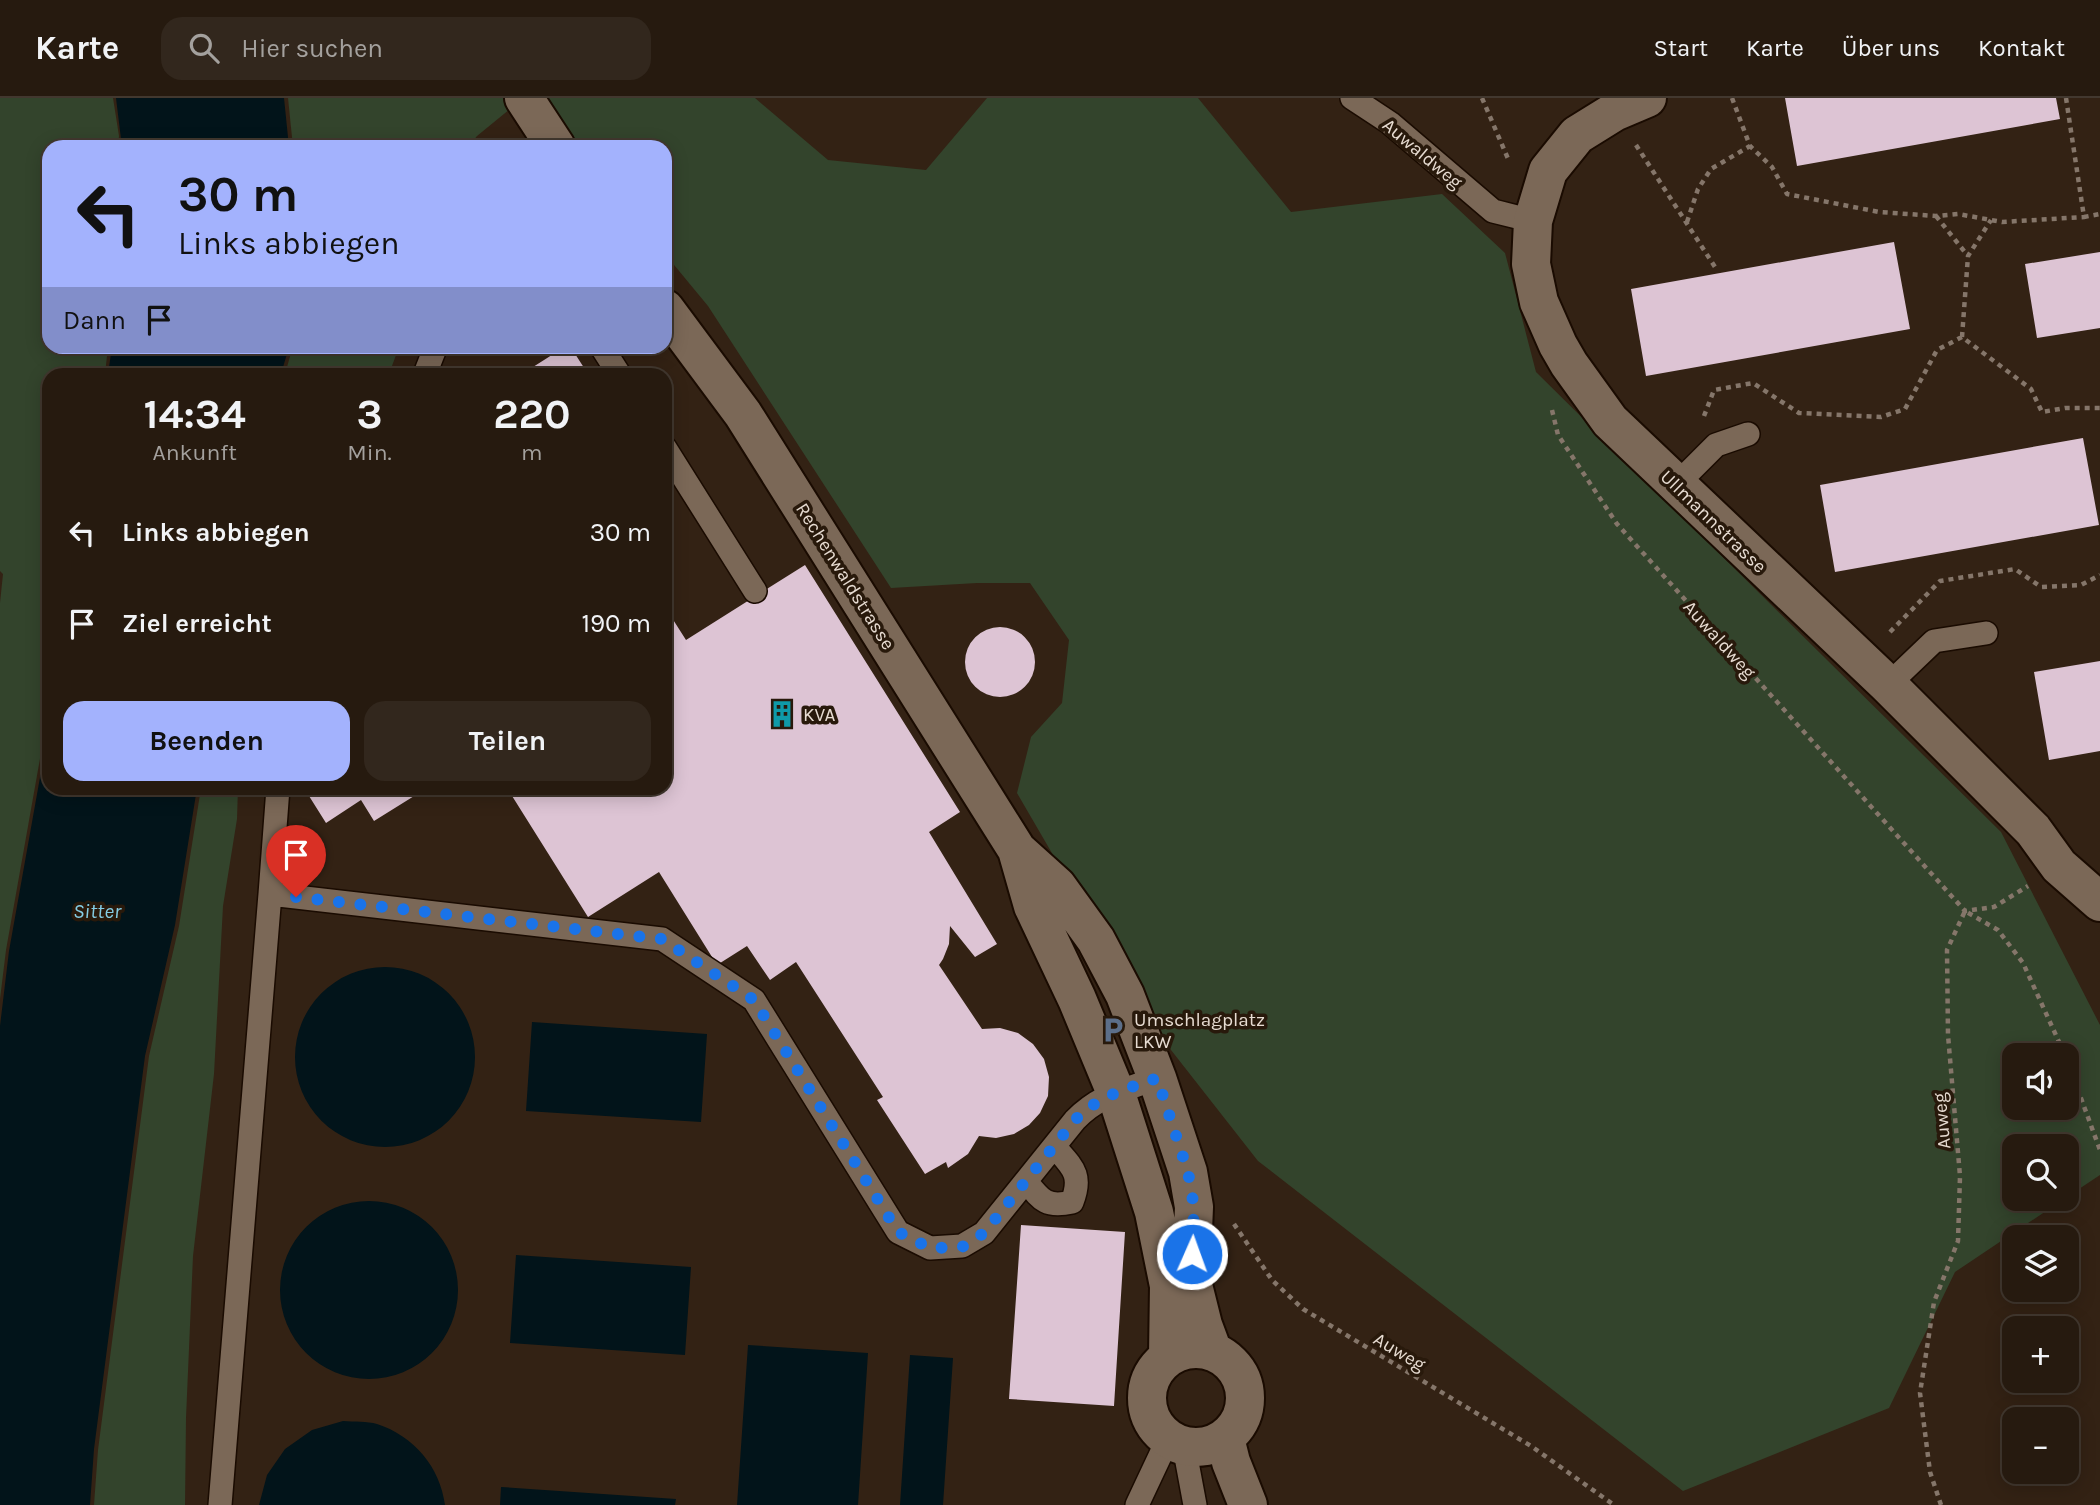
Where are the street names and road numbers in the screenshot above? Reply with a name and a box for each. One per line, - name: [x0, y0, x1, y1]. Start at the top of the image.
- street label: Auwaldweg: [1378, 114, 1467, 194]
- street label: Ullmannstrasse: [1656, 466, 1771, 578]
- street label: Rechenwaldstrasse: [791, 499, 899, 654]
- street label: Auwaldweg: [1678, 596, 1760, 683]
- street label: Auweg: [1929, 1091, 1955, 1150]
- street label: Auweg: [1370, 1328, 1430, 1376]

